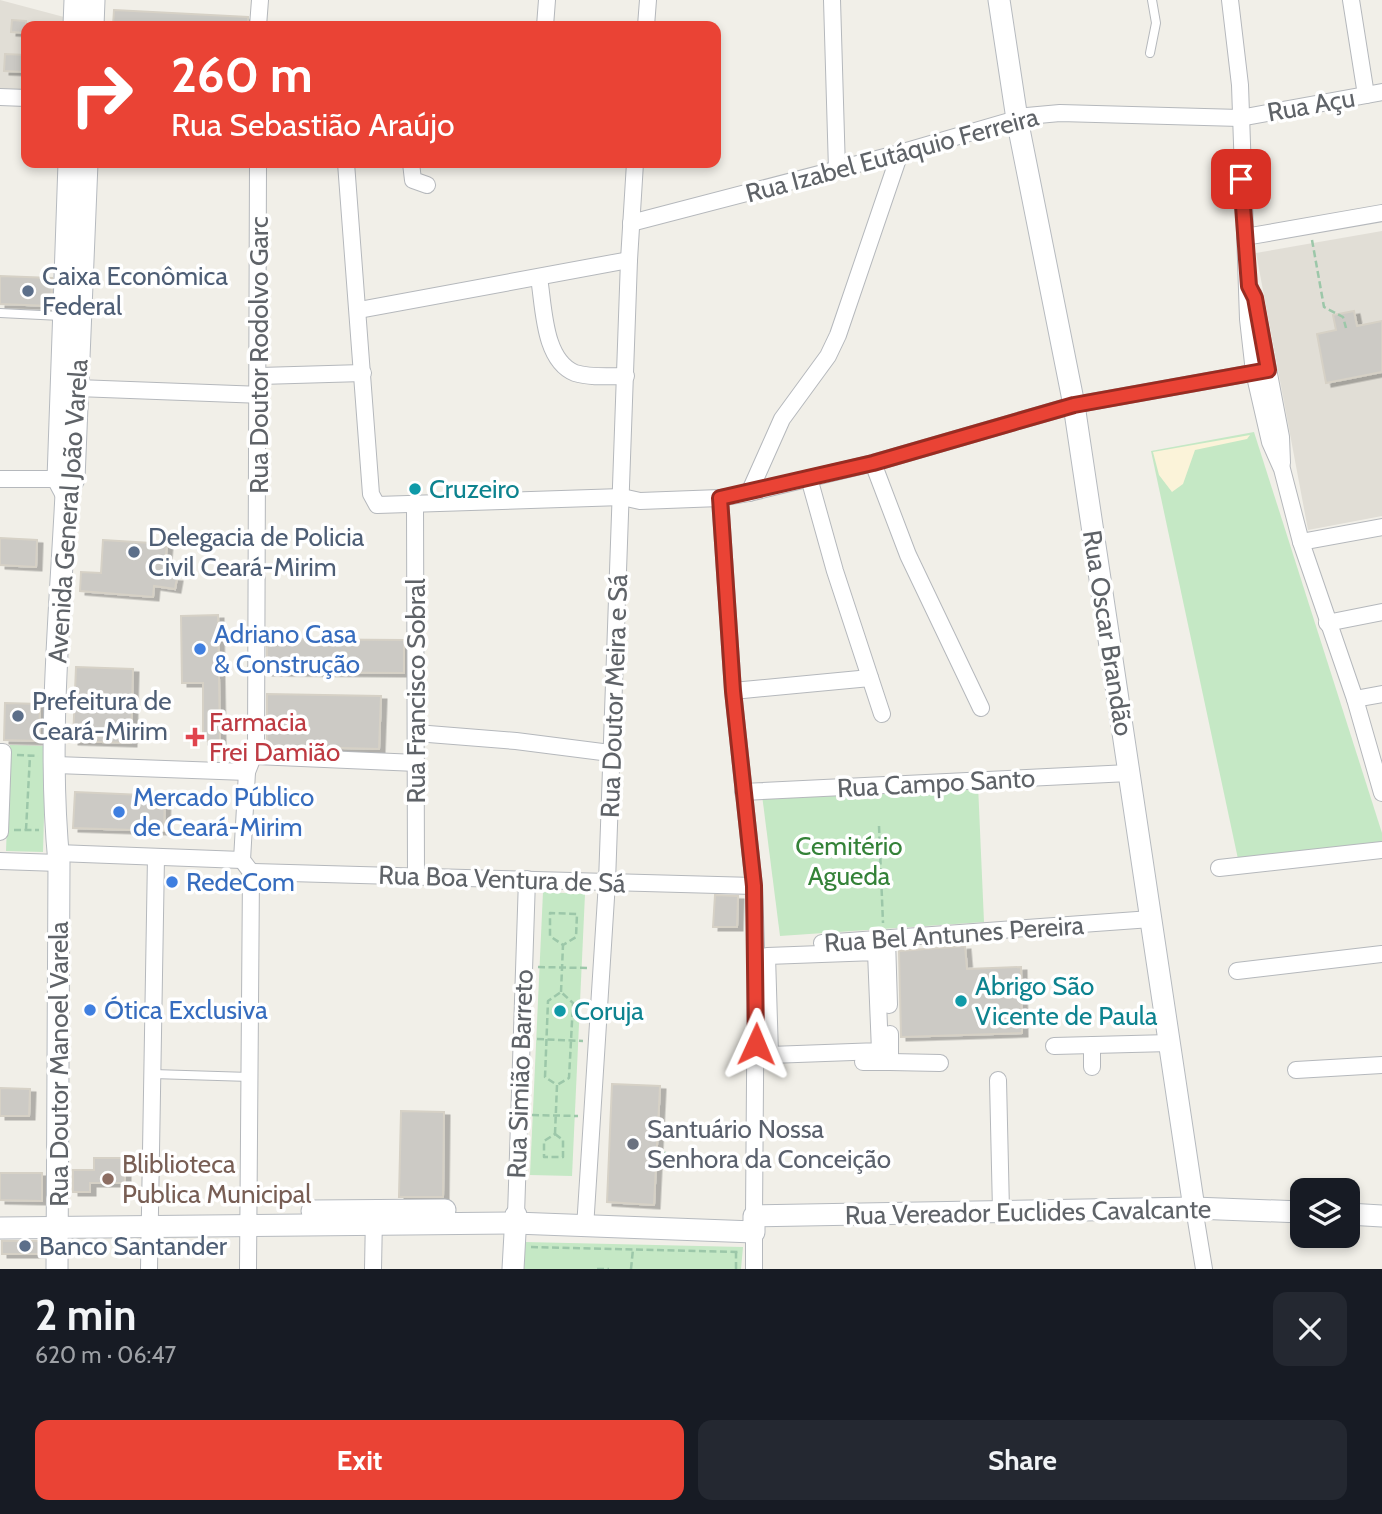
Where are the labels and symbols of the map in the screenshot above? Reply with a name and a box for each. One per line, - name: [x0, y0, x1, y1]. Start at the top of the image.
- street label: Rua Açu: [1265, 82, 1357, 128]
- street label: Rua Izabel Eutáquio Ferreira: [742, 100, 1042, 210]
- pin: [1211, 149, 1271, 209]
- street label: Rua Doutor Rodolvo Garc: [243, 216, 275, 494]
- place label: Caixa Econômica Federal: [42, 260, 228, 322]
- marker: Caixa Econômica Federal: [20, 283, 36, 299]
- street label: Avenida General João Varela: [41, 357, 95, 664]
- place label: Cruzeiro: [429, 473, 520, 505]
- marker: Cruzeiro: [407, 481, 423, 497]
- place label: Delegacia de Policia Civil Ceará-Mirim: [148, 521, 365, 583]
- street label: Rua Oscar Brandão: [1076, 528, 1140, 738]
- marker: Delegacia de Policia Civil Ceará-Mirim: [126, 544, 142, 560]
- street label: Rua Doutor Meira e Sá: [594, 573, 634, 818]
- street label: Rua Francisco Sobral: [400, 578, 432, 804]
- place label: Adriano Casa & Construção: [214, 618, 360, 680]
- marker: Adriano Casa & Construção: [192, 641, 208, 657]
- place label: Prefeitura de Ceará-Mirim: [32, 685, 172, 747]
- place label: Farmacia Frei Damião: [209, 706, 340, 768]
- marker: Prefeitura de Ceará-Mirim: [10, 708, 26, 724]
- marker: Farmacia Frei Damião: [187, 729, 203, 745]
- street label: Rua Campo Santo: [836, 762, 1036, 804]
- place label: Mercado Público de Ceará-Mirim: [133, 781, 314, 843]
- marker: Mercado Público de Ceará-Mirim: [111, 804, 127, 820]
- park label: Cemitério Agueda: [795, 830, 903, 892]
- street label: Rua Boa Ventura de Sá: [378, 859, 627, 899]
- place label: RedeCom: [186, 866, 295, 898]
- marker: RedeCom: [164, 874, 180, 890]
- street label: Rua Bel Antunes Pereira: [823, 909, 1086, 959]
- street label: Rua Doutor Manoel Varela: [43, 921, 75, 1207]
- street label: Rua Simião Barreto: [500, 969, 540, 1179]
- place label: Abrigo São Vicente de Paula: [975, 970, 1158, 1032]
- marker: Abrigo São Vicente de Paula: [953, 993, 969, 1009]
- place label: Ótica Exclusiva: [104, 994, 268, 1026]
- place label: Coruja: [574, 995, 644, 1027]
- marker: Ótica Exclusiva: [82, 1002, 98, 1018]
- marker: Coruja: [552, 1003, 568, 1019]
- position arrow: [719, 1007, 793, 1081]
- place label: Santuário Nossa Senhora da Conceição: [647, 1113, 891, 1175]
- marker: Santuário Nossa Senhora da Conceição: [625, 1136, 641, 1152]
- place label: Bliblioteca Publica Municipal: [122, 1148, 311, 1210]
- marker: Bliblioteca Publica Municipal: [100, 1171, 116, 1187]
- street label: Rua Vereador Euclides Cavalcante: [844, 1193, 1212, 1231]
- place label: Banco Santander: [39, 1230, 228, 1262]
- marker: Banco Santander: [17, 1238, 33, 1254]

